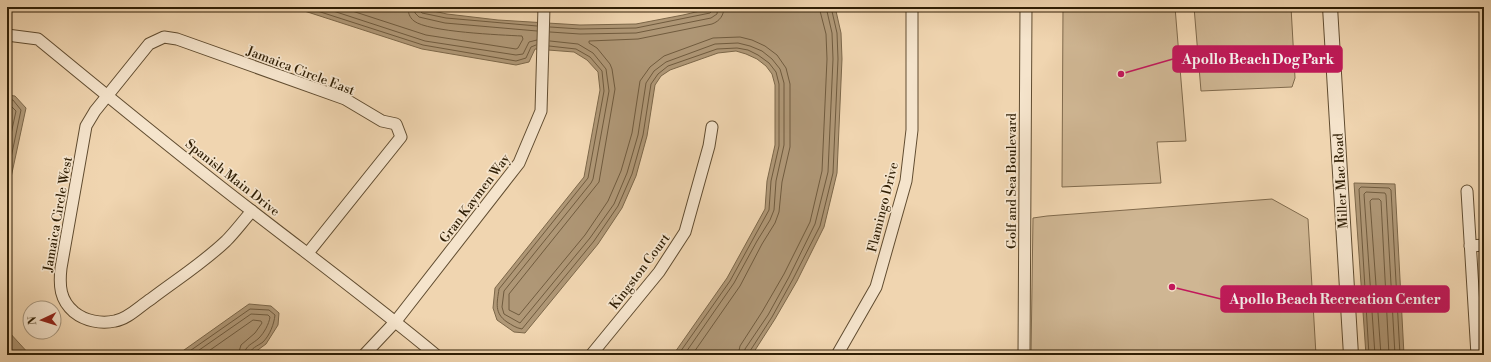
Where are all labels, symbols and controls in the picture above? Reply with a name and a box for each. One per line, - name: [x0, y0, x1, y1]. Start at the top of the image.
- street label: Jamaica Circle East: [243, 43, 357, 99]
- callout: Apollo Beach Dog Park: [1173, 46, 1342, 72]
- text: Apollo Beach Dog Park: [1181, 51, 1334, 69]
- street label: Golf and Sea Boulevard: [1004, 112, 1020, 249]
- street label: Miller Mac Road: [1330, 132, 1351, 229]
- street label: Spanish Main Drive: [182, 136, 283, 220]
- street label: Gran Kaymen Way: [436, 150, 514, 246]
- street label: Jamaica Circle West: [40, 155, 76, 274]
- street label: Flamingo Drive: [864, 160, 902, 254]
- street label: Kingston Court: [606, 230, 674, 313]
- callout: Apollo Beach Recreation Center: [1221, 286, 1449, 312]
- text: Apollo Beach Recreation Center: [1228, 291, 1441, 309]
- north arrow: [22, 300, 62, 340]
- text: N: [26, 316, 40, 325]

